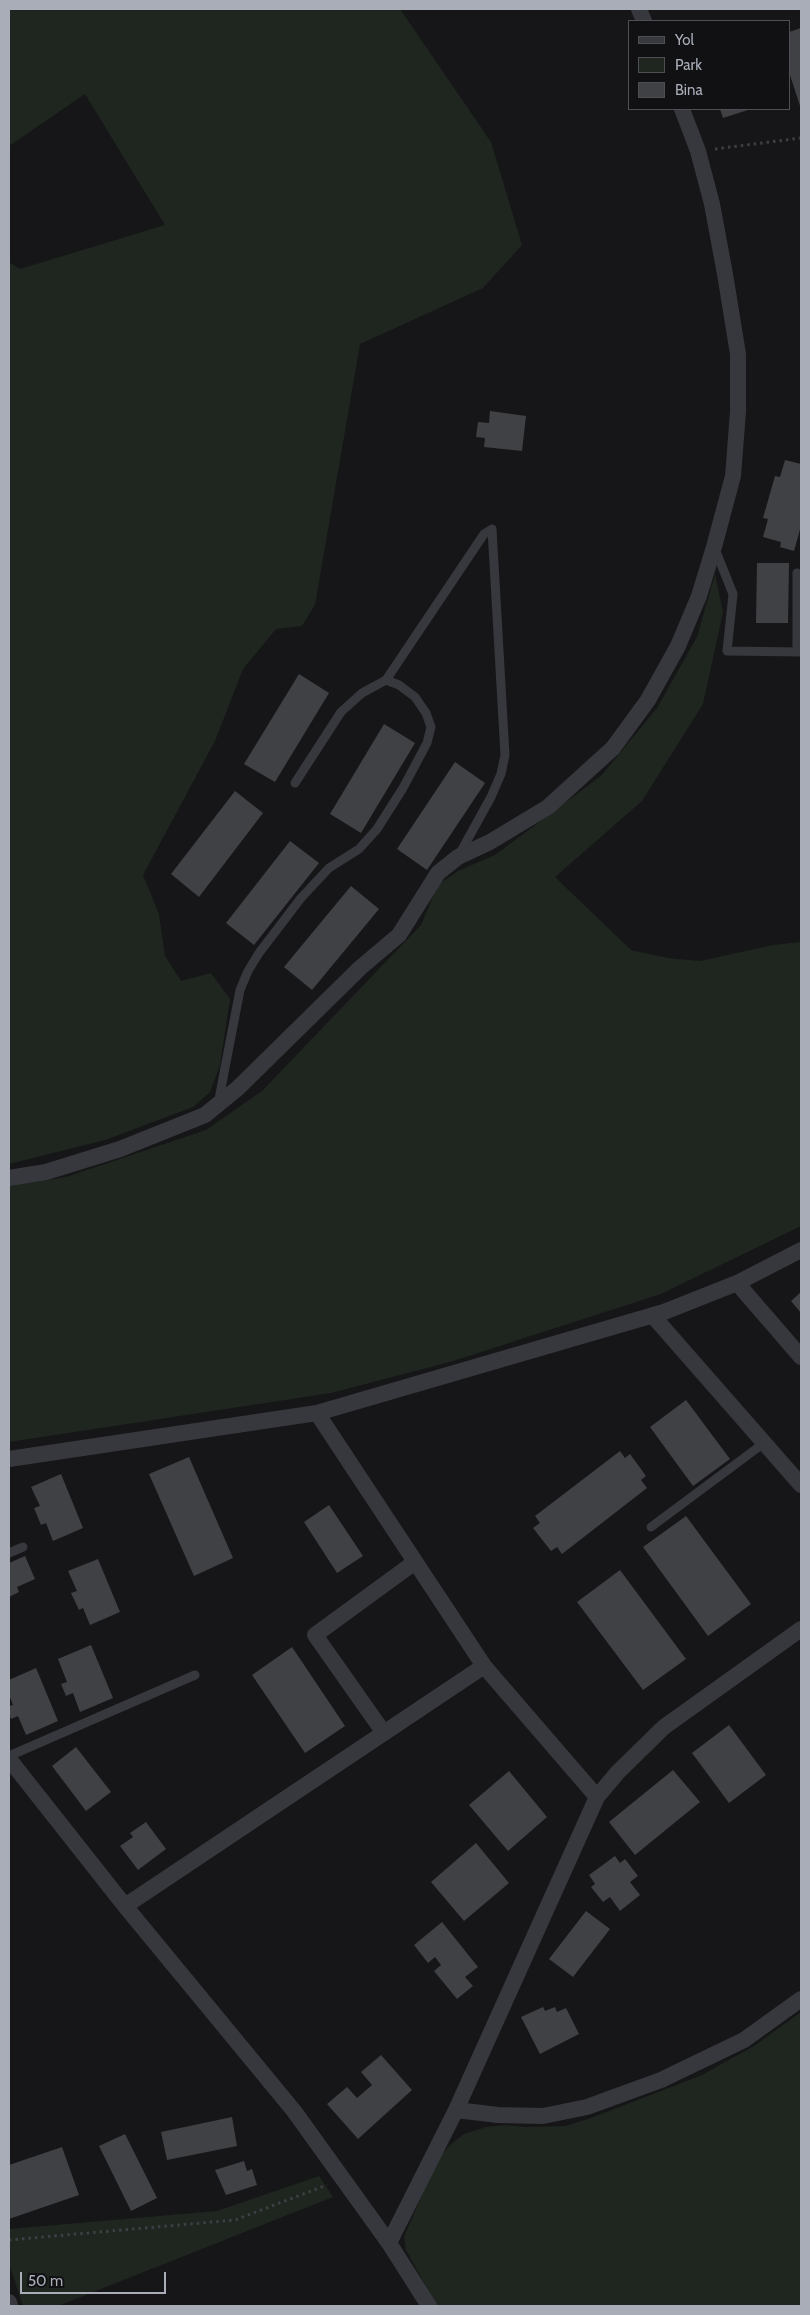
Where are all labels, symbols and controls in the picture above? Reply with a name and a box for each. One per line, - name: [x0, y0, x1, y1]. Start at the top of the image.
- legend: [628, 20, 790, 110]
- text: Yol: [675, 31, 694, 49]
- text: Park: [675, 56, 702, 74]
- text: Bina: [675, 81, 703, 99]
- scale bar: [22, 2262, 169, 2294]
- text: 50 m: [28, 2272, 63, 2290]

